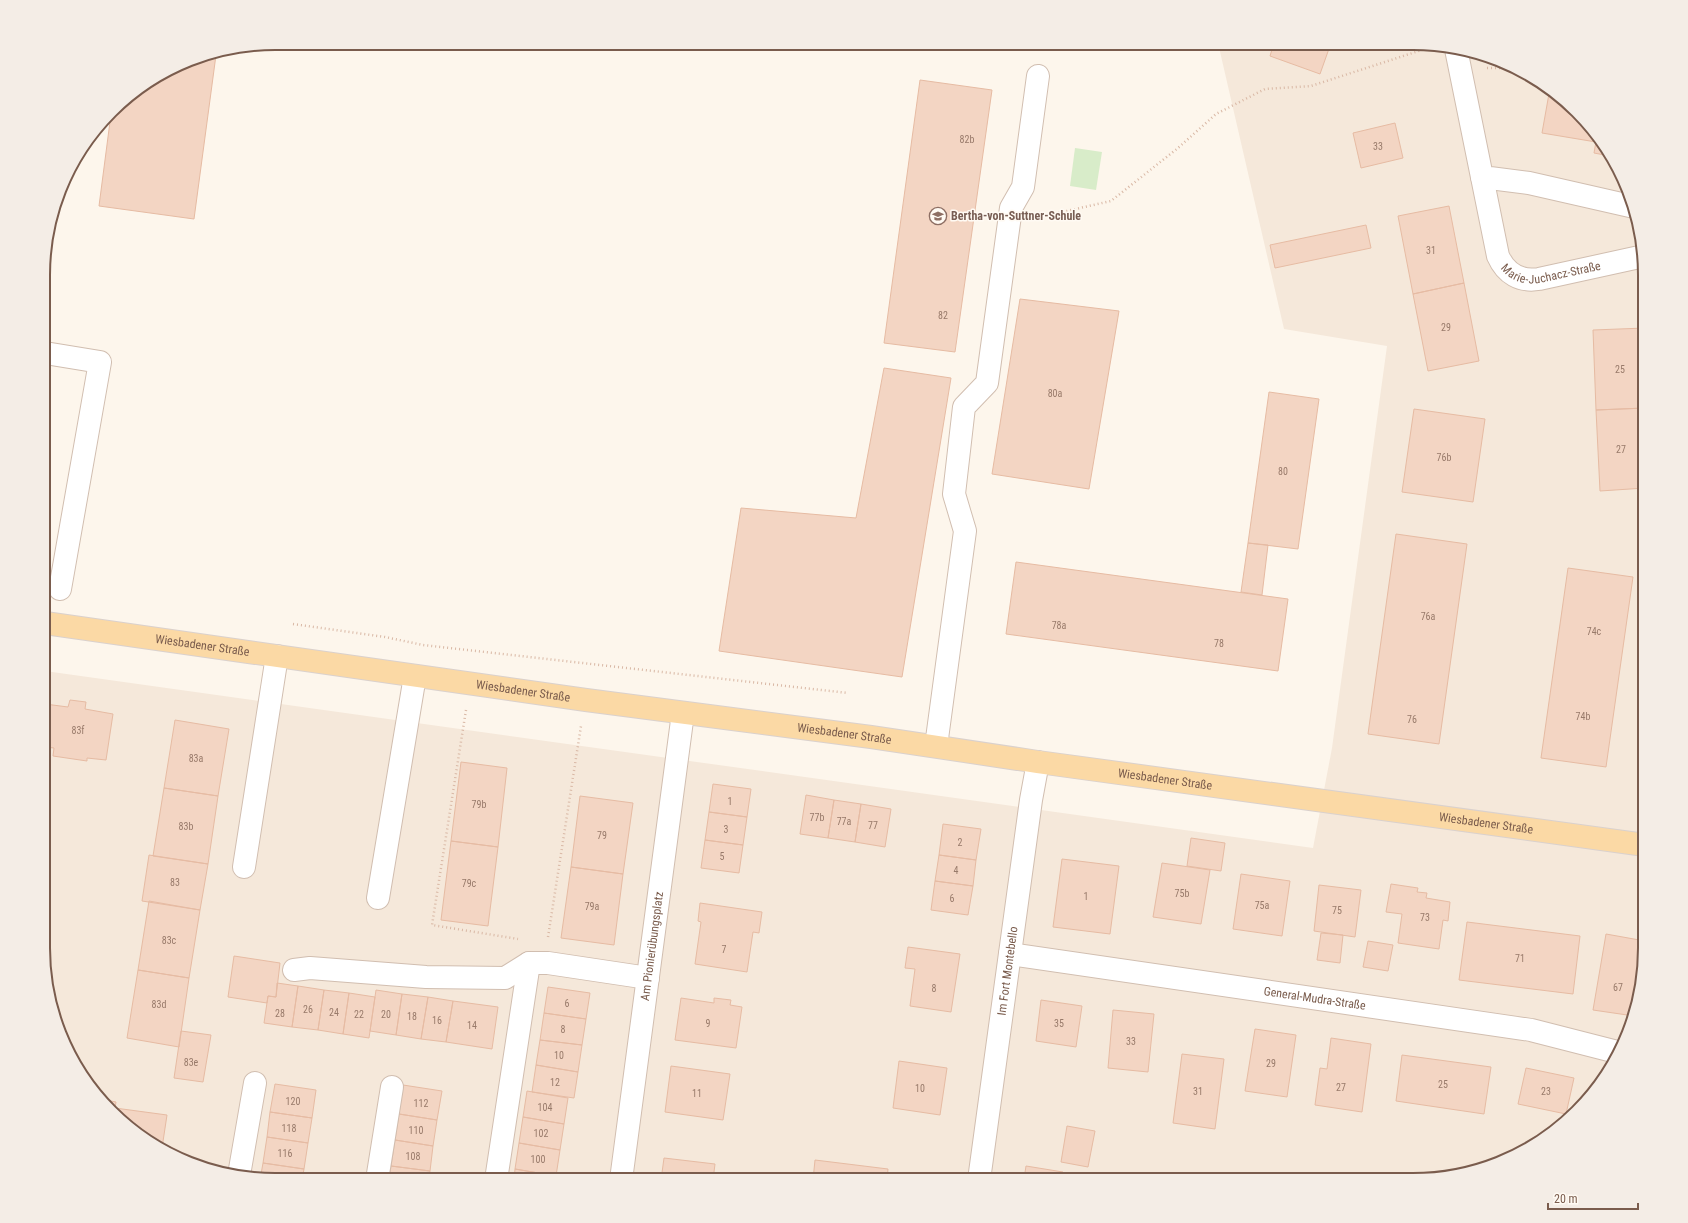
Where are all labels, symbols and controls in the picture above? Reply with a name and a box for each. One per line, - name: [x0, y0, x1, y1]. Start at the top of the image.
- house number: 82b: [960, 134, 974, 145]
- house number: 33: [1373, 141, 1383, 152]
- school or university icon: Bertha-von-Suttner-Schule: [928, 206, 948, 226]
- place label: Bertha-von-Suttner-Schule: [951, 209, 1081, 223]
- house number: 31: [1426, 245, 1436, 256]
- street label: Marie-Juchacz-Straße: [1498, 259, 1602, 287]
- house number: 82: [938, 310, 948, 321]
- house number: 29: [1441, 322, 1451, 333]
- house number: 25: [1615, 364, 1625, 375]
- house number: 80a: [1048, 388, 1063, 399]
- house number: 27: [1616, 444, 1626, 455]
- house number: 76b: [1437, 452, 1451, 463]
- house number: 80: [1278, 466, 1288, 477]
- house number: 76a: [1421, 611, 1436, 622]
- house number: 78a: [1052, 620, 1067, 631]
- house number: 74c: [1587, 626, 1602, 637]
- street label: Wiesbadener Straße: [154, 632, 251, 659]
- house number: 78: [1214, 638, 1224, 649]
- street label: Wiesbadener Straße: [475, 677, 572, 705]
- house number: 74b: [1576, 711, 1590, 722]
- house number: 76: [1407, 714, 1417, 725]
- street label: Wiesbadener Straße: [796, 720, 893, 747]
- house number: 83f: [71, 725, 85, 736]
- house number: 83a: [189, 753, 204, 764]
- street label: Wiesbadener Straße: [1117, 766, 1213, 793]
- house number: 1: [728, 796, 732, 807]
- house number: 79b: [472, 799, 486, 810]
- street label: Wiesbadener Straße: [1438, 810, 1534, 837]
- house number: 77b: [810, 812, 824, 823]
- house number: 77a: [837, 816, 852, 827]
- house number: 77: [868, 820, 878, 831]
- house number: 83b: [179, 821, 193, 832]
- house number: 3: [724, 824, 729, 835]
- house number: 79: [597, 830, 607, 841]
- house number: 2: [958, 837, 963, 848]
- house number: 5: [720, 851, 725, 862]
- house number: 4: [954, 865, 959, 876]
- house number: 83: [170, 877, 180, 888]
- house number: 79c: [462, 878, 477, 889]
- house number: 75b: [1175, 888, 1189, 899]
- street label: Am Pionierübungsplatz: [638, 891, 666, 1002]
- house number: 1: [1084, 891, 1088, 902]
- house number: 6: [950, 893, 955, 904]
- house number: 75a: [1255, 900, 1270, 911]
- house number: 79a: [585, 901, 600, 912]
- house number: 75: [1332, 905, 1342, 916]
- house number: 73: [1420, 912, 1430, 923]
- street label: Im Fort Montebello: [995, 925, 1021, 1016]
- house number: 83c: [162, 935, 177, 946]
- house number: 7: [722, 944, 727, 955]
- house number: 71: [1515, 953, 1525, 964]
- house number: 67: [1613, 982, 1623, 993]
- house number: 8: [932, 983, 937, 994]
- street label: General-Mudra-Straße: [1263, 984, 1367, 1013]
- house number: 6: [565, 998, 570, 1009]
- house number: 83d: [152, 999, 166, 1010]
- house number: 26: [303, 1004, 313, 1015]
- house number: 24: [329, 1007, 339, 1018]
- house number: 28: [275, 1008, 285, 1019]
- house number: 22: [354, 1009, 364, 1020]
- house number: 20: [381, 1009, 391, 1020]
- house number: 18: [407, 1011, 417, 1022]
- house number: 16: [432, 1015, 442, 1026]
- house number: 9: [706, 1018, 711, 1029]
- house number: 35: [1054, 1018, 1064, 1029]
- house number: 14: [467, 1020, 477, 1031]
- house number: 8: [561, 1024, 566, 1035]
- house number: 33: [1126, 1036, 1136, 1047]
- house number: 10: [554, 1050, 564, 1061]
- house number: 83e: [184, 1057, 199, 1068]
- house number: 29: [1266, 1058, 1276, 1069]
- house number: 12: [550, 1077, 560, 1088]
- house number: 25: [1438, 1079, 1448, 1090]
- house number: 27: [1336, 1082, 1346, 1093]
- house number: 10: [915, 1083, 925, 1094]
- house number: 31: [1193, 1086, 1203, 1097]
- house number: 23: [1541, 1086, 1551, 1097]
- house number: 11: [692, 1088, 702, 1099]
- house number: 120: [286, 1096, 300, 1107]
- house number: 112: [414, 1098, 428, 1109]
- house number: 104: [538, 1102, 552, 1113]
- house number: 118: [282, 1123, 296, 1134]
- house number: 110: [409, 1125, 423, 1136]
- house number: 102: [534, 1128, 548, 1139]
- house number: 116: [278, 1148, 292, 1159]
- house number: 108: [406, 1151, 420, 1162]
- house number: 100: [531, 1154, 545, 1165]
- scale bar: [1548, 1185, 1638, 1211]
- text: 20 m: [1554, 1192, 1578, 1206]

